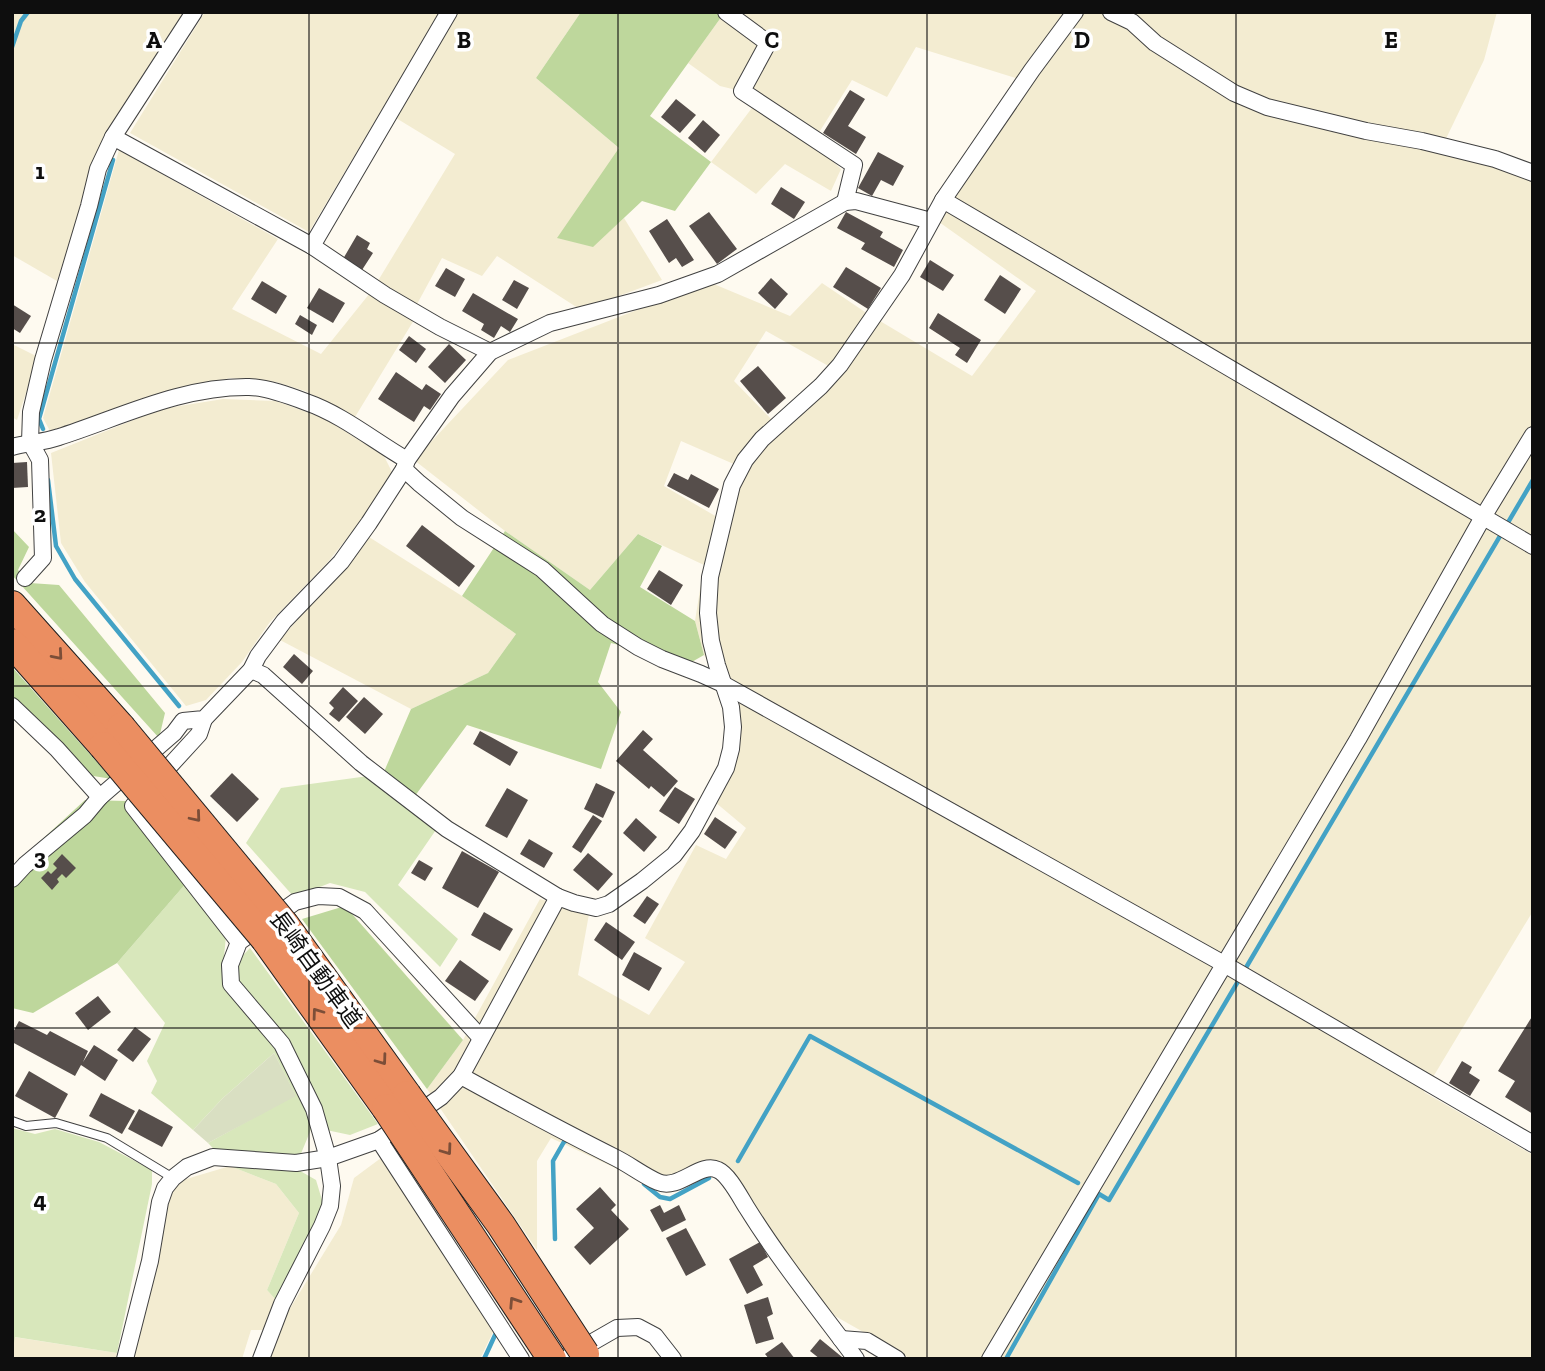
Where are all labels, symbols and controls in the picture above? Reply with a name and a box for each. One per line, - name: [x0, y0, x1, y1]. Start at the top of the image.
- text: A: [146, 26, 162, 54]
- text: B: [457, 26, 471, 54]
- text: C: [765, 26, 779, 54]
- text: D: [1074, 26, 1090, 54]
- text: E: [1384, 26, 1398, 54]
- text: 1: [35, 157, 45, 185]
- text: 2: [34, 500, 46, 528]
- one-way arrow: [50, 647, 62, 660]
- one-way arrow: [188, 809, 200, 822]
- text: 3: [34, 843, 46, 871]
- street label: 長崎自動車道: [264, 905, 368, 1033]
- one-way arrow: [313, 1008, 326, 1020]
- one-way arrow: [374, 1052, 387, 1065]
- one-way arrow: [439, 1142, 451, 1155]
- text: 4: [33, 1186, 47, 1214]
- one-way arrow: [510, 1296, 523, 1309]

